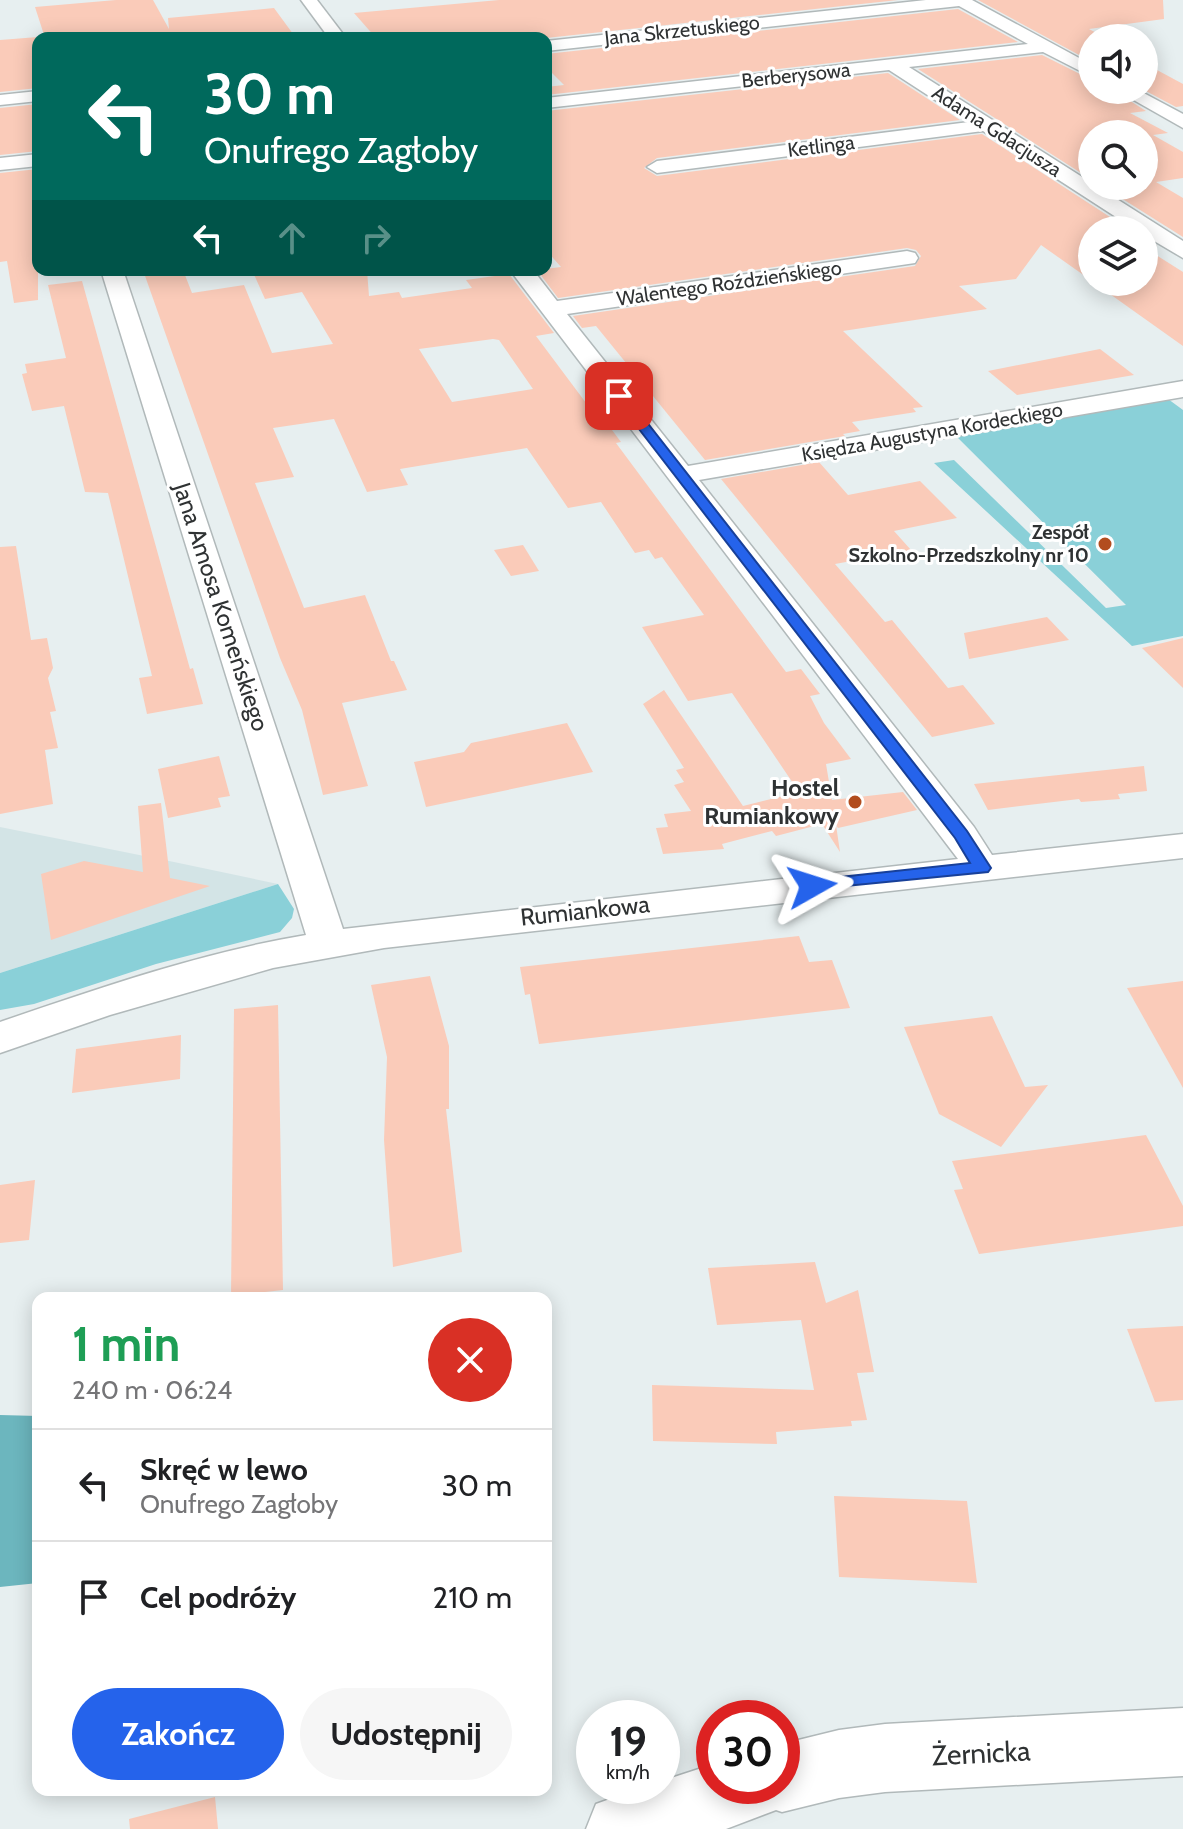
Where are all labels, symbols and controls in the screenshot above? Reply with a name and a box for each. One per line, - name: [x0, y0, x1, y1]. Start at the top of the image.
- street label: Jana Skrzetuskiego: [602, 10, 761, 50]
- map controls: [1078, 24, 1158, 296]
- button: sound: [1078, 24, 1158, 104]
- street label: Berberysowa: [740, 57, 852, 93]
- text: 30 m: [204, 60, 335, 128]
- icon: left: [72, 64, 176, 168]
- street label: Adama Gdacjusza: [928, 80, 1067, 182]
- button: search: [1078, 120, 1158, 200]
- text: Onufrego Zagłoby: [204, 128, 478, 172]
- street label: Ketlinga: [786, 130, 856, 162]
- icon: left: [186, 216, 230, 260]
- icon: ahead: [270, 216, 314, 260]
- icon: right: [354, 216, 398, 260]
- button: layers: [1078, 216, 1158, 296]
- street label: Walentego Roździeńskiego: [615, 255, 843, 311]
- pin: [585, 362, 653, 430]
- icon: arrive: [597, 374, 641, 418]
- street label: Księdza Augustyna Kordeckiego: [800, 397, 1064, 467]
- street label: Jana Amosa Komeńskiego: [167, 478, 275, 735]
- place label: Zespół Szkolno-Przedszkolny nr 10: [849, 520, 1089, 567]
- marker: Zespół Szkolno-Przedszkolny nr 10: [1096, 535, 1114, 553]
- place label: Hostel Rumiankowy: [704, 773, 839, 830]
- marker: Hostel Rumiankowy: [846, 793, 864, 811]
- position arrow: [770, 844, 854, 928]
- street label: Rumiankowa: [519, 889, 652, 932]
- text: 1 min: [72, 1315, 180, 1373]
- button: close: [428, 1318, 512, 1402]
- text: 240 m · 06:24: [72, 1374, 232, 1406]
- text: Skręć w lewo: [140, 1451, 308, 1488]
- icon: left: [72, 1463, 116, 1507]
- text: 30 m: [442, 1467, 512, 1504]
- text: Onufrego Zagłoby: [140, 1488, 338, 1520]
- icon: arrive: [72, 1575, 116, 1619]
- text: Cel podróży: [140, 1579, 296, 1616]
- text: 210 m: [432, 1579, 512, 1616]
- button: Zakończ: [72, 1688, 284, 1780]
- button: Udostępnij: [300, 1688, 512, 1780]
- speed limit sign: 30: [696, 1700, 800, 1804]
- text: 19: [609, 1717, 647, 1766]
- street label: Żernicka: [931, 1733, 1032, 1773]
- text: km/h: [606, 1760, 650, 1784]

